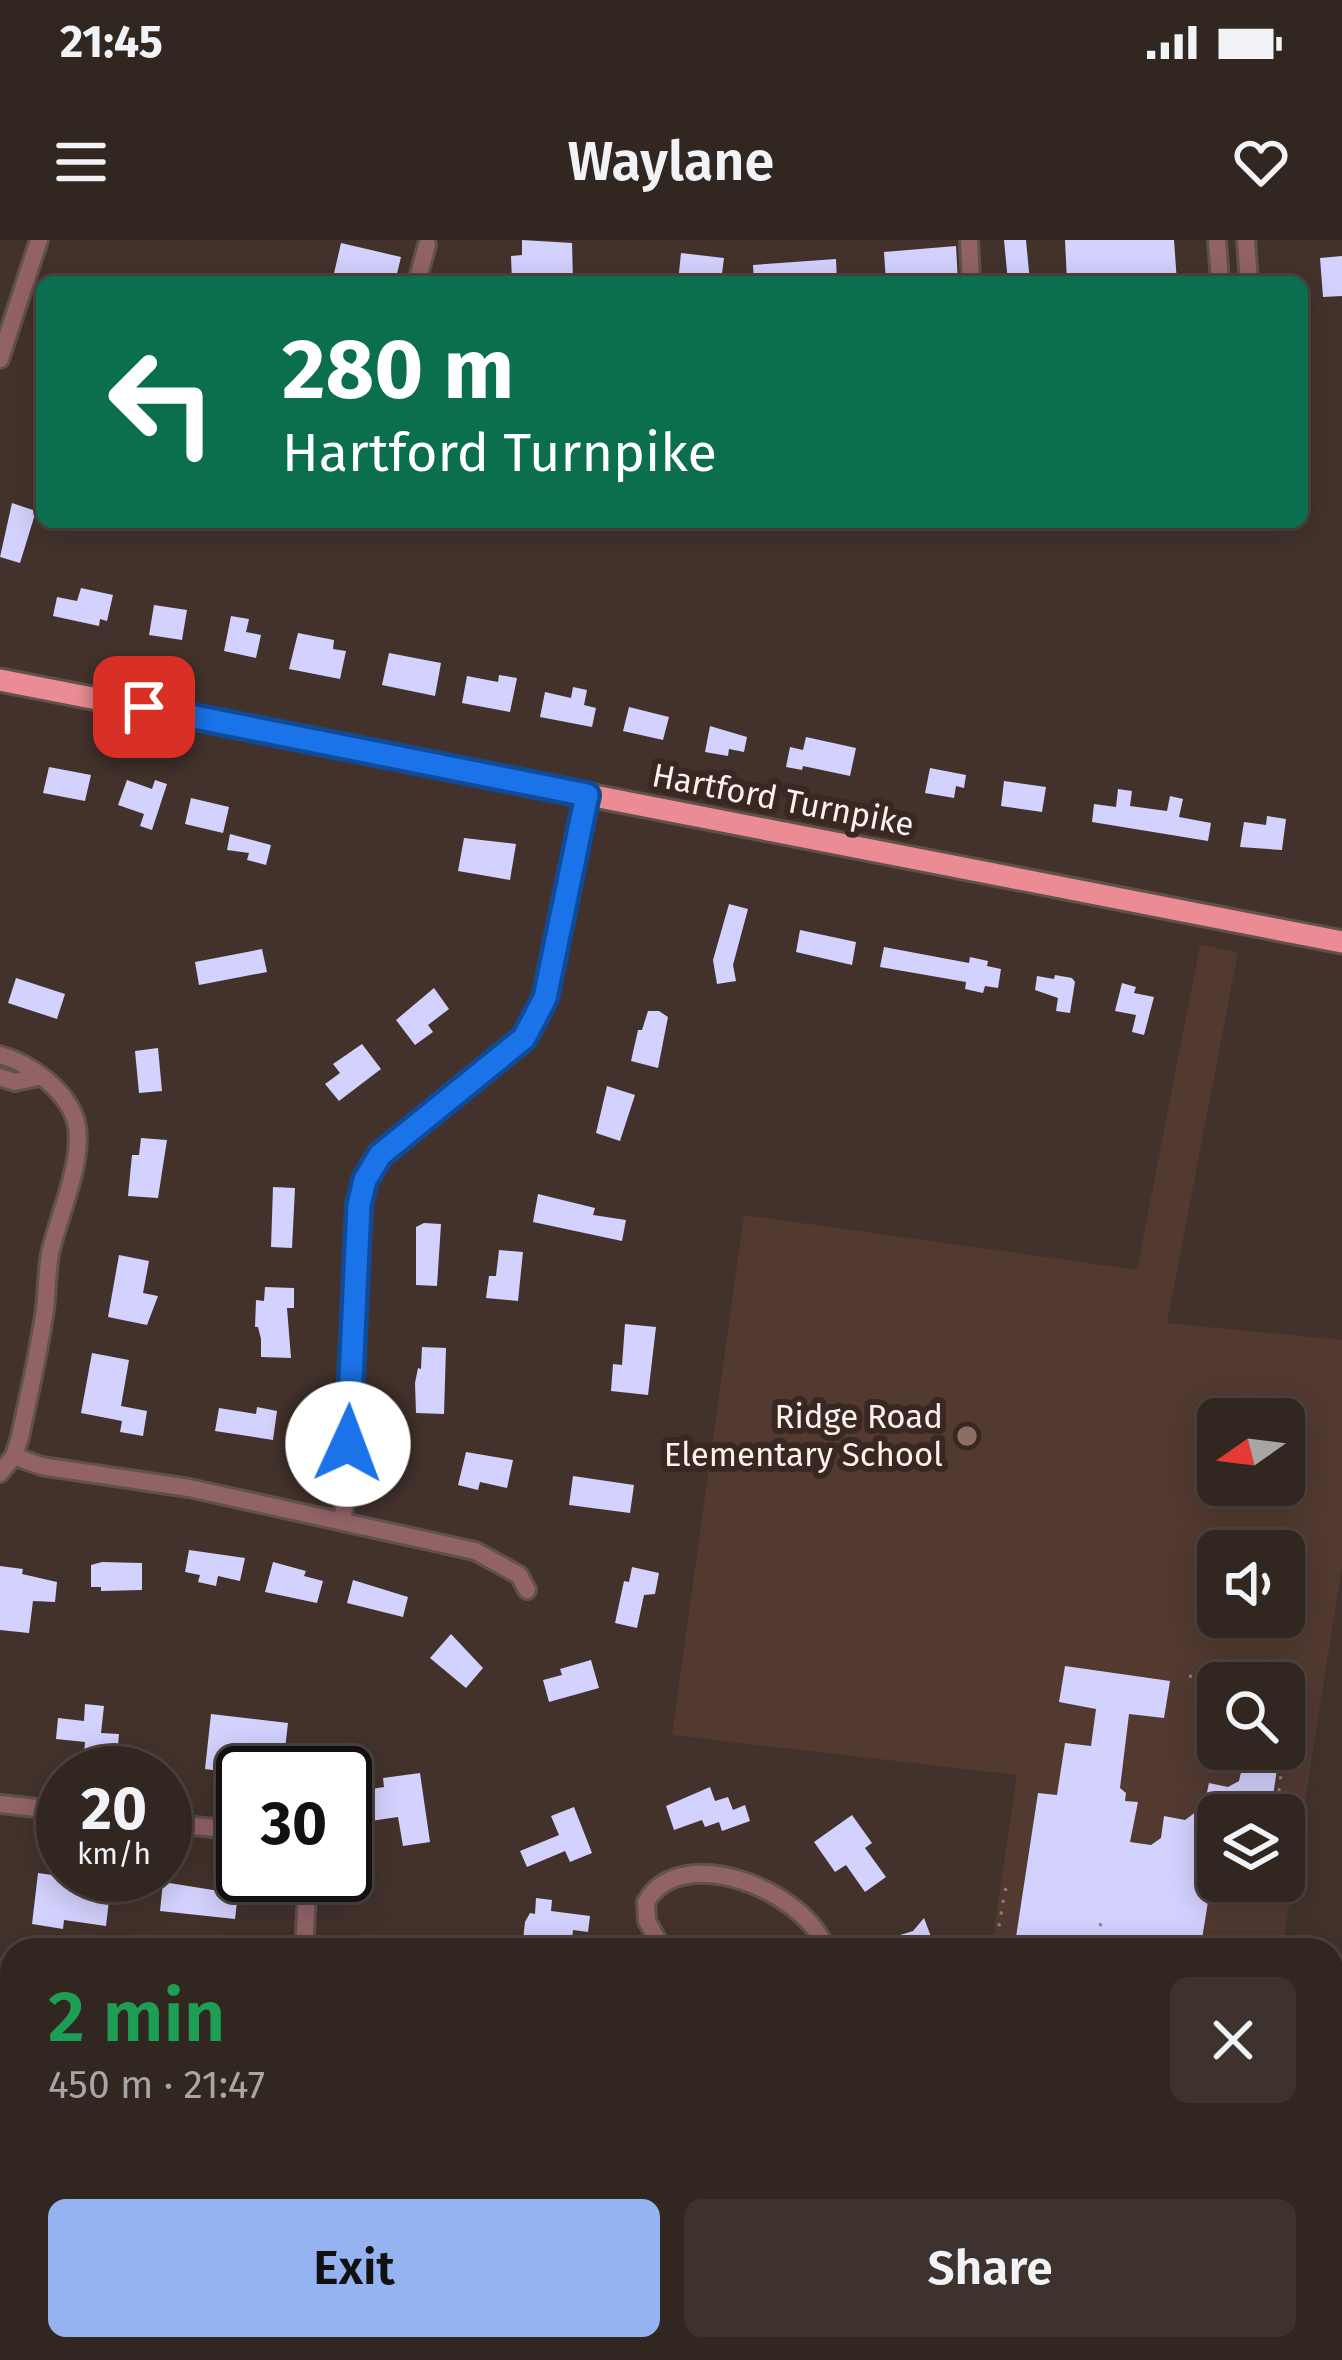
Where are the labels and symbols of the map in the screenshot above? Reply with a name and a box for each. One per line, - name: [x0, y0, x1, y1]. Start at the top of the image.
- pin: [93, 656, 195, 758]
- street label: Hartford Turnpike: [649, 755, 917, 845]
- position arrow: [285, 1381, 411, 1507]
- place label: Ridge Road Elementary School: [664, 1397, 943, 1475]
- north arrow: [1197, 1398, 1305, 1506]
- marker: Ridge Road Elementary School: [954, 1423, 980, 1449]
- speed limit sign: 30: [216, 1746, 372, 1902]

